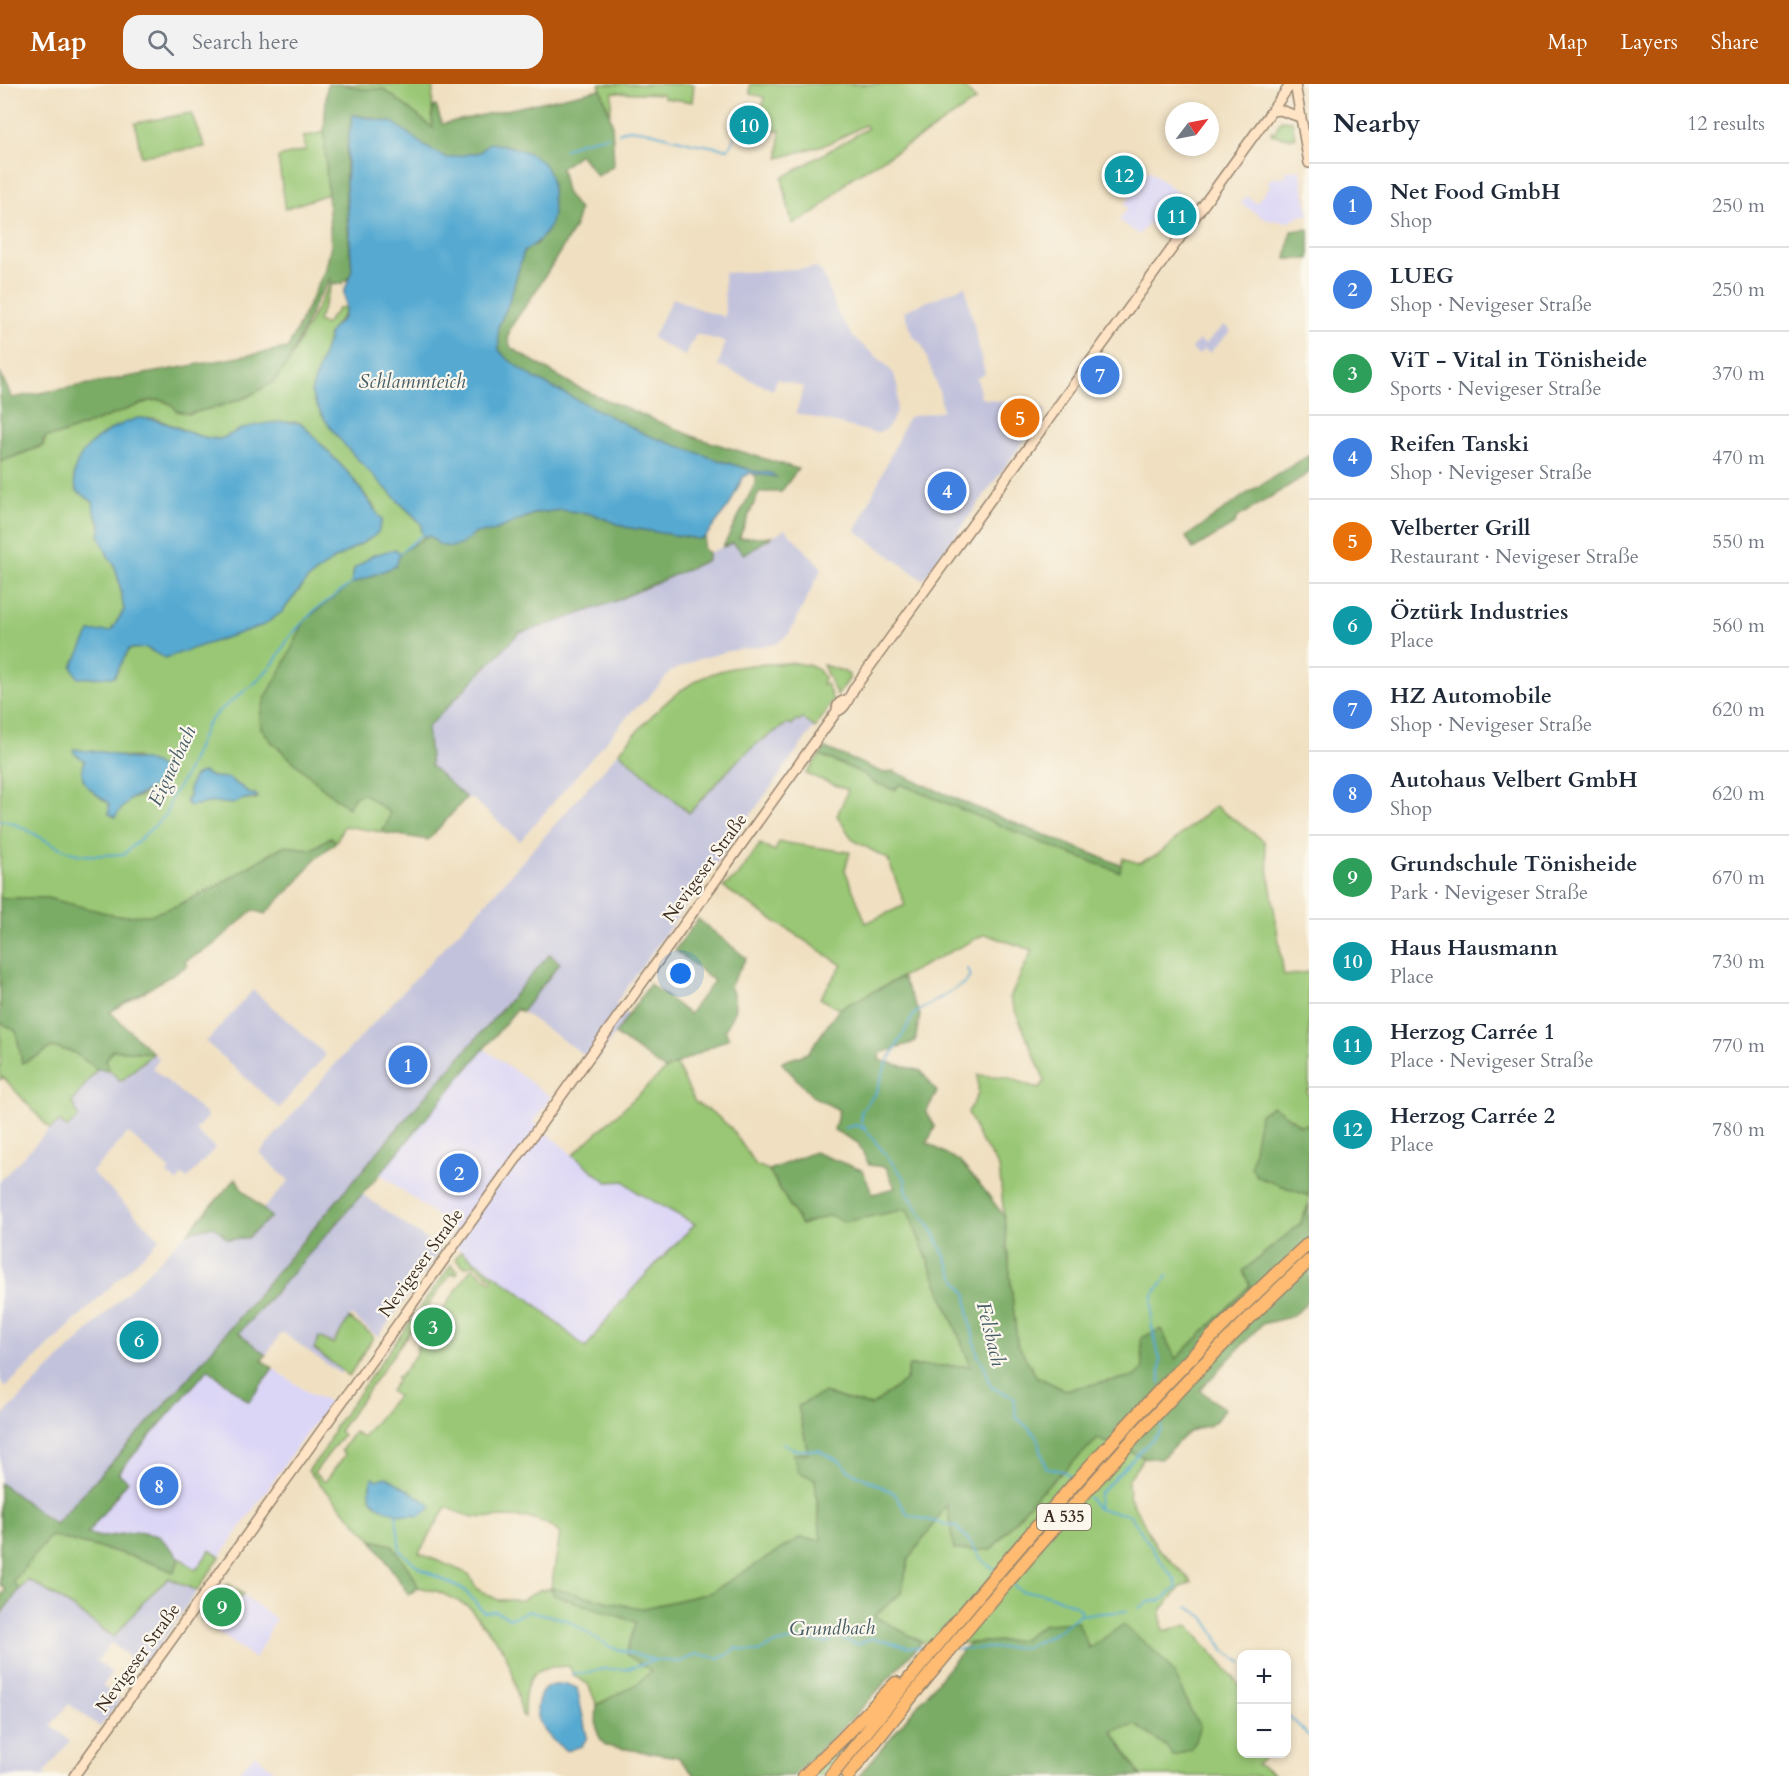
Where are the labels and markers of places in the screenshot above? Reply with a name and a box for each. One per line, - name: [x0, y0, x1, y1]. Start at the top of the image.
- pin: 10: [730, 102, 768, 147]
- pin: 12: [1104, 152, 1144, 197]
- pin: 11: [1158, 194, 1196, 238]
- pin: 7: [1080, 352, 1120, 398]
- pin: 5: [1000, 396, 1040, 440]
- pin: 4: [928, 468, 966, 514]
- pin: 1: [388, 1042, 428, 1088]
- pin: 2: [440, 1150, 478, 1196]
- pin: 3: [414, 1304, 452, 1350]
- pin: 6: [120, 1318, 158, 1362]
- pin: 8: [140, 1464, 178, 1508]
- pin: 9: [202, 1584, 242, 1630]

